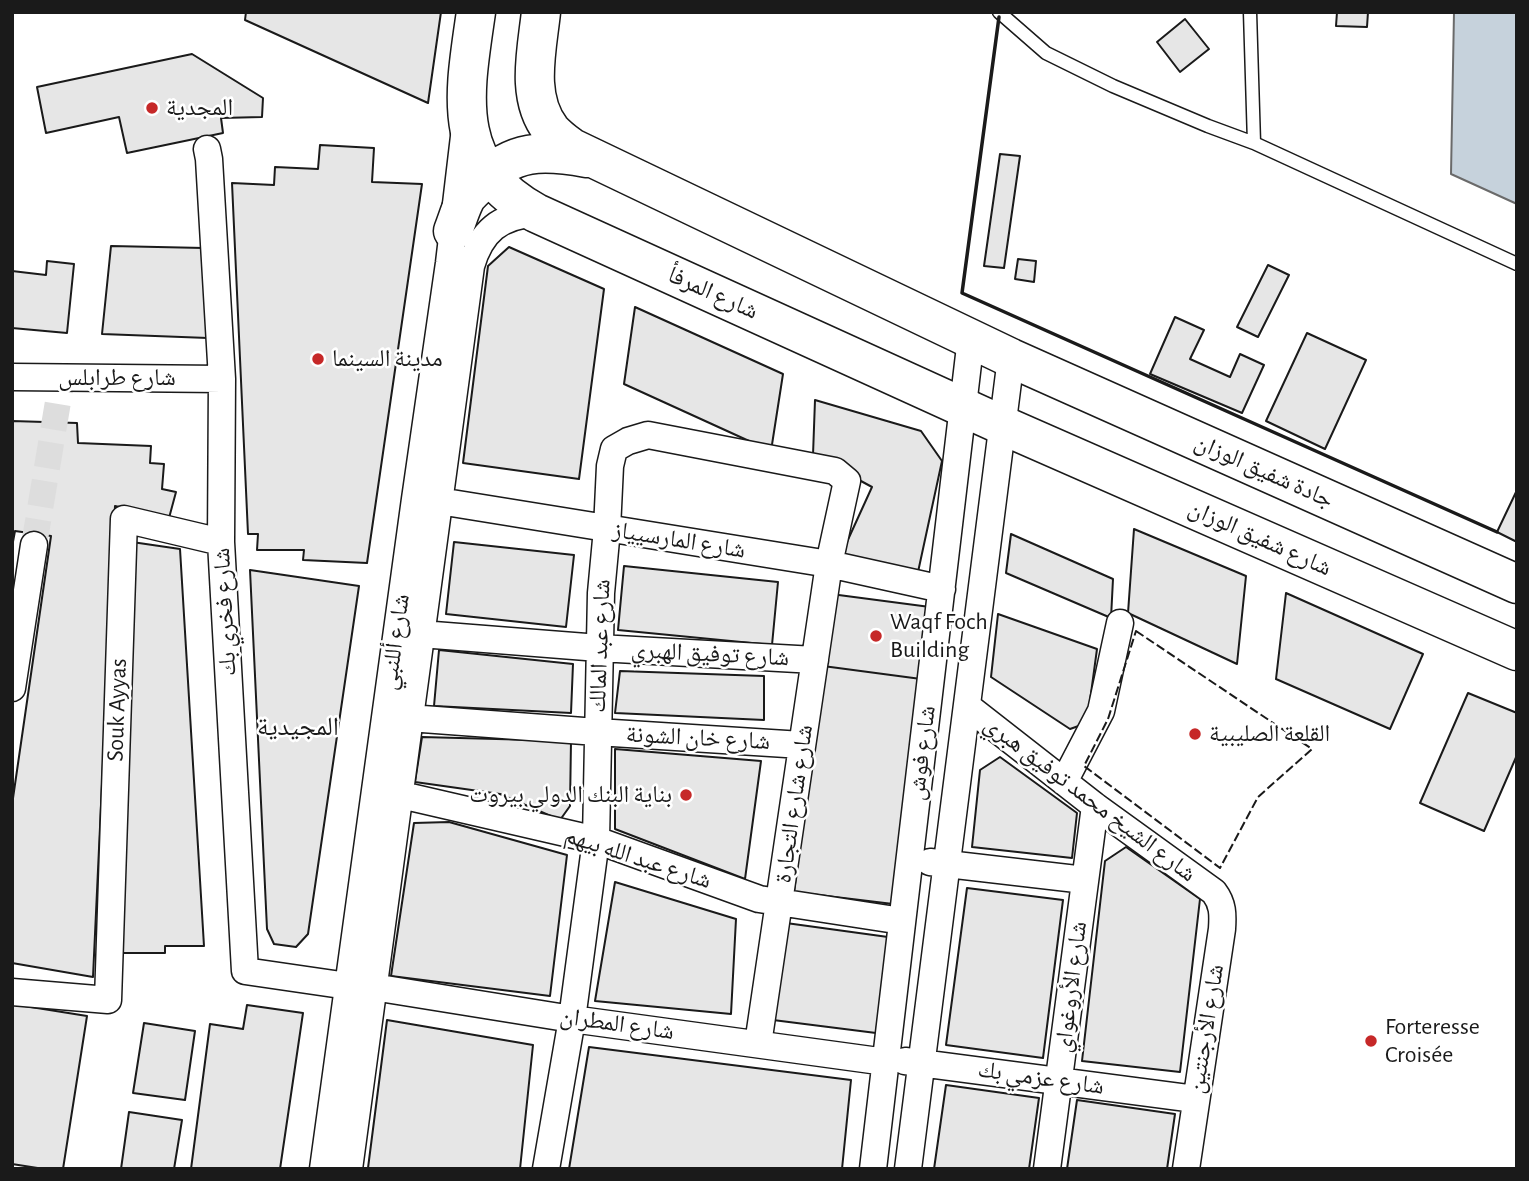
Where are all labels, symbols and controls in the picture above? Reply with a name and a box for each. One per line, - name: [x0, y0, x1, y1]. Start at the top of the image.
- place label: المجدية: [166, 94, 233, 122]
- marker: المجدية: [144, 100, 160, 116]
- street label: شارع المرفأ: [663, 260, 763, 326]
- place label: مدينة السينما: [332, 345, 443, 373]
- marker: مدينة السينما: [310, 351, 326, 367]
- street label: شارع طرابلس: [58, 364, 176, 392]
- street label: جادة شفيق الوزان: [1190, 428, 1338, 514]
- street label: شارع شفيق الوزان: [1184, 494, 1336, 582]
- street label: شارع المارسيياز: [611, 515, 747, 565]
- street label: شارع فخري بك: [207, 547, 243, 677]
- street label: شارع عبد المالك: [583, 579, 617, 713]
- street label: شارع أللنبي: [374, 592, 416, 692]
- place label: Waqf Foch Building: [890, 608, 988, 664]
- marker: Waqf Foch Building: [868, 628, 884, 644]
- street label: شارع توفيق الهبري: [630, 635, 790, 673]
- street label: Souk Ayyas: [101, 658, 133, 762]
- street label: شارع فوش: [902, 704, 942, 802]
- street label: شارع الشيخ محمد توفيق هبري: [978, 710, 1202, 888]
- district label: المجيدية: [257, 711, 339, 743]
- street label: شارع خان الشونة: [625, 720, 771, 756]
- place label: القلعة الصليبية: [1209, 720, 1330, 748]
- street label: شارع شارع التجارة: [769, 723, 819, 885]
- marker: القلعة الصليبية: [1187, 726, 1203, 742]
- place label: بناية البنك الدولي بيروت: [469, 781, 672, 809]
- marker: بناية البنك الدولي بيروت: [678, 787, 694, 803]
- street label: شارع عبد الله بيهم: [561, 821, 715, 895]
- street label: شارع الأروغواي: [1049, 920, 1093, 1054]
- street label: شارع الأرجنتين: [1182, 962, 1230, 1096]
- street label: شارع المطران: [558, 1002, 676, 1046]
- place label: Forteresse Croisée: [1385, 1013, 1480, 1069]
- marker: Forteresse Croisée: [1363, 1033, 1379, 1049]
- street label: شارع عزمي بك: [976, 1055, 1106, 1101]

